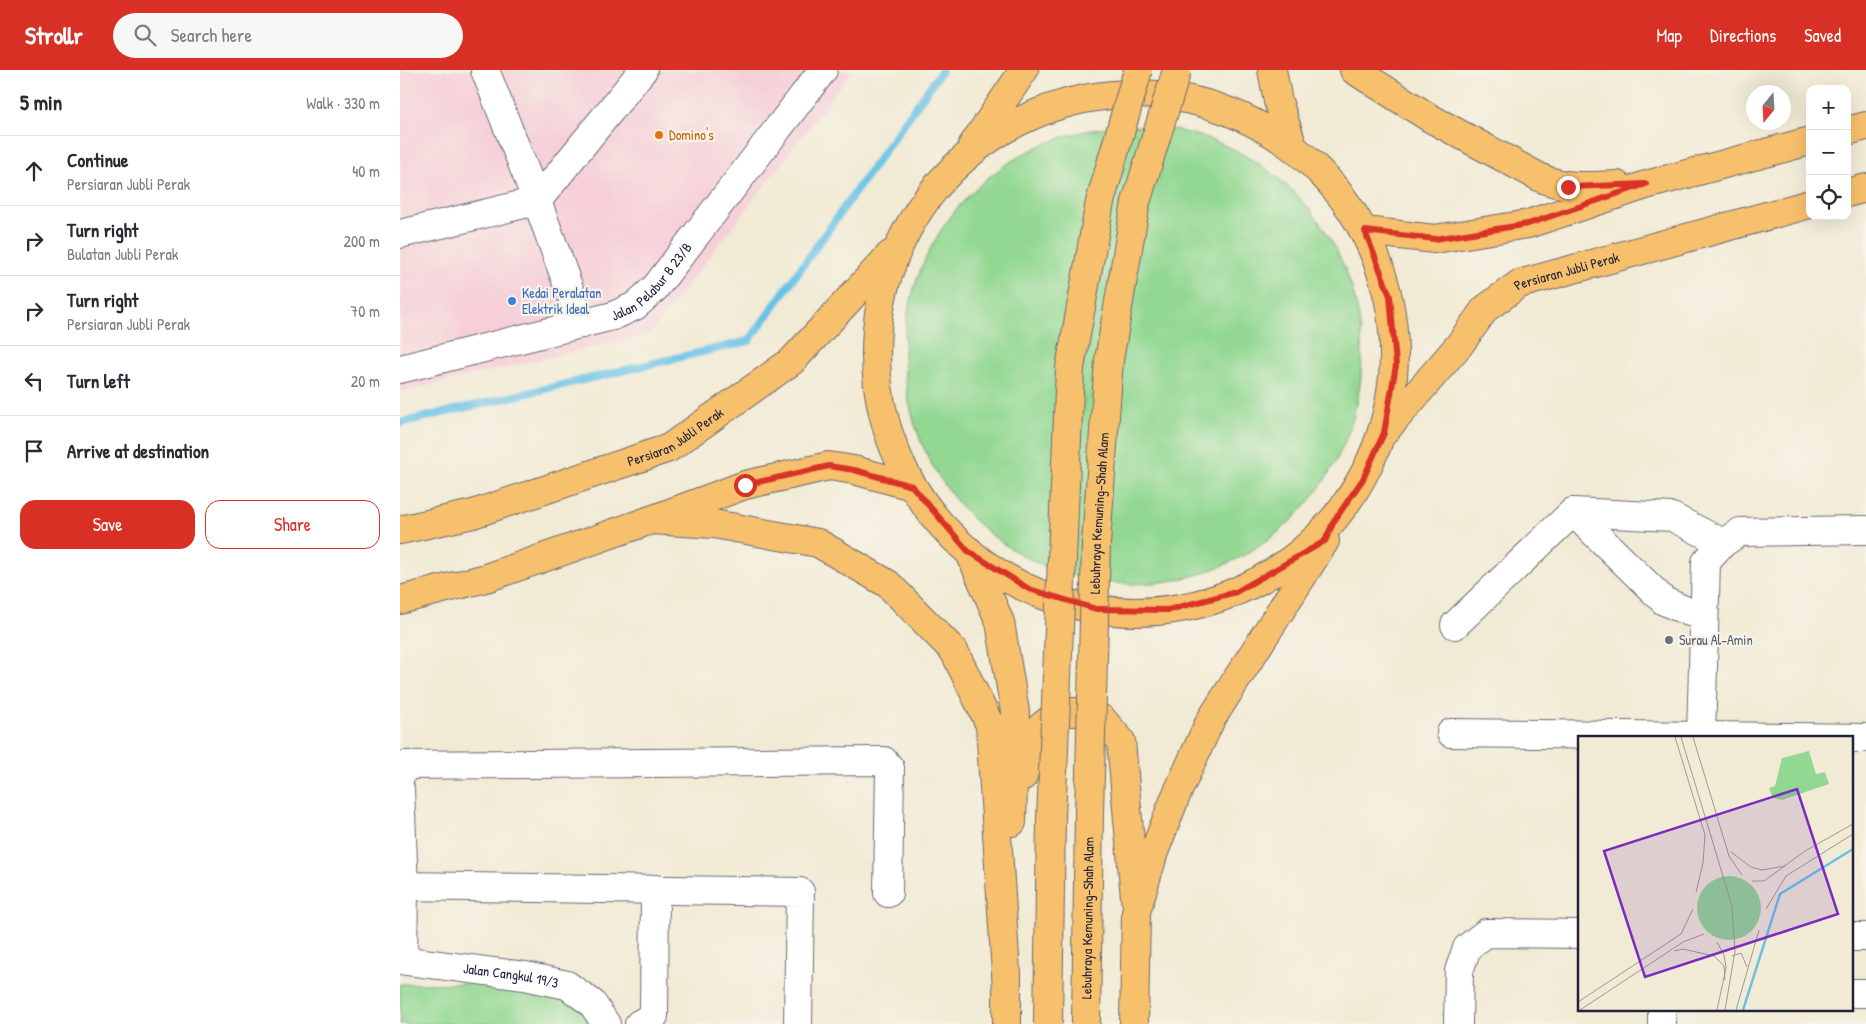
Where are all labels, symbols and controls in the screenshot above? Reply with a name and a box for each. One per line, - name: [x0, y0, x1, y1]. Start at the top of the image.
- search box: [113, 13, 463, 58]
- text: Strollr: [25, 19, 83, 51]
- icon: search: [131, 21, 159, 49]
- text: Search here: [171, 22, 252, 48]
- text: Map: [1657, 23, 1682, 48]
- text: Directions: [1710, 23, 1776, 48]
- text: Saved: [1804, 23, 1841, 48]
- north arrow: [1746, 85, 1791, 130]
- map controls: [1806, 85, 1851, 220]
- button: +: [1806, 85, 1851, 130]
- text: 5 min: [20, 88, 62, 117]
- text: Walk · 330 m: [306, 92, 380, 114]
- place label: Domino's: [669, 125, 714, 144]
- marker: Domino's: [653, 129, 665, 141]
- button: −: [1806, 130, 1851, 175]
- text: Continue: [67, 147, 128, 173]
- icon: ahead: [20, 157, 48, 185]
- text: 40 m: [352, 160, 380, 182]
- text: Persiaran Jubli Perak: [67, 173, 190, 195]
- button: locate: [1806, 175, 1851, 220]
- route end: [1557, 176, 1580, 199]
- text: Turn right: [67, 217, 138, 243]
- icon: right: [20, 227, 48, 255]
- text: 200 m: [344, 230, 380, 252]
- street label: Jalan Pelabur B 23/B: [608, 238, 696, 325]
- text: Bulatan Jubli Perak: [67, 243, 178, 265]
- street label: Persiaran Jubli Perak: [1510, 247, 1621, 294]
- place label: Kedai Peralatan Elektrik Ideal: [522, 283, 601, 318]
- text: Turn right: [67, 287, 138, 313]
- marker: Kedai Peralatan Elektrik Ideal: [506, 295, 518, 307]
- icon: right: [20, 297, 48, 325]
- text: 70 m: [350, 300, 380, 322]
- text: Persiaran Jubli Perak: [67, 313, 190, 335]
- icon: left: [20, 367, 48, 395]
- text: Turn left: [67, 368, 130, 394]
- text: 20 m: [351, 370, 380, 392]
- street label: Persiaran Jubli Perak: [625, 403, 727, 470]
- street label: Lebuhraya Kemuning–Shah Alam: [1085, 432, 1113, 594]
- icon: arrive: [20, 437, 48, 465]
- text: Arrive at destination: [67, 438, 209, 464]
- route start: [734, 474, 757, 497]
- button: Save: [20, 500, 195, 549]
- button: Share: [205, 500, 380, 549]
- place label: Surau Al-Amin: [1679, 630, 1753, 649]
- marker: Surau Al-Amin: [1663, 634, 1675, 646]
- inset map: [1578, 736, 1854, 1012]
- street label: Lebuhraya Kemuning–Shah Alam: [1076, 837, 1098, 999]
- street label: Jalan Cangkul 19/3: [462, 958, 560, 992]

